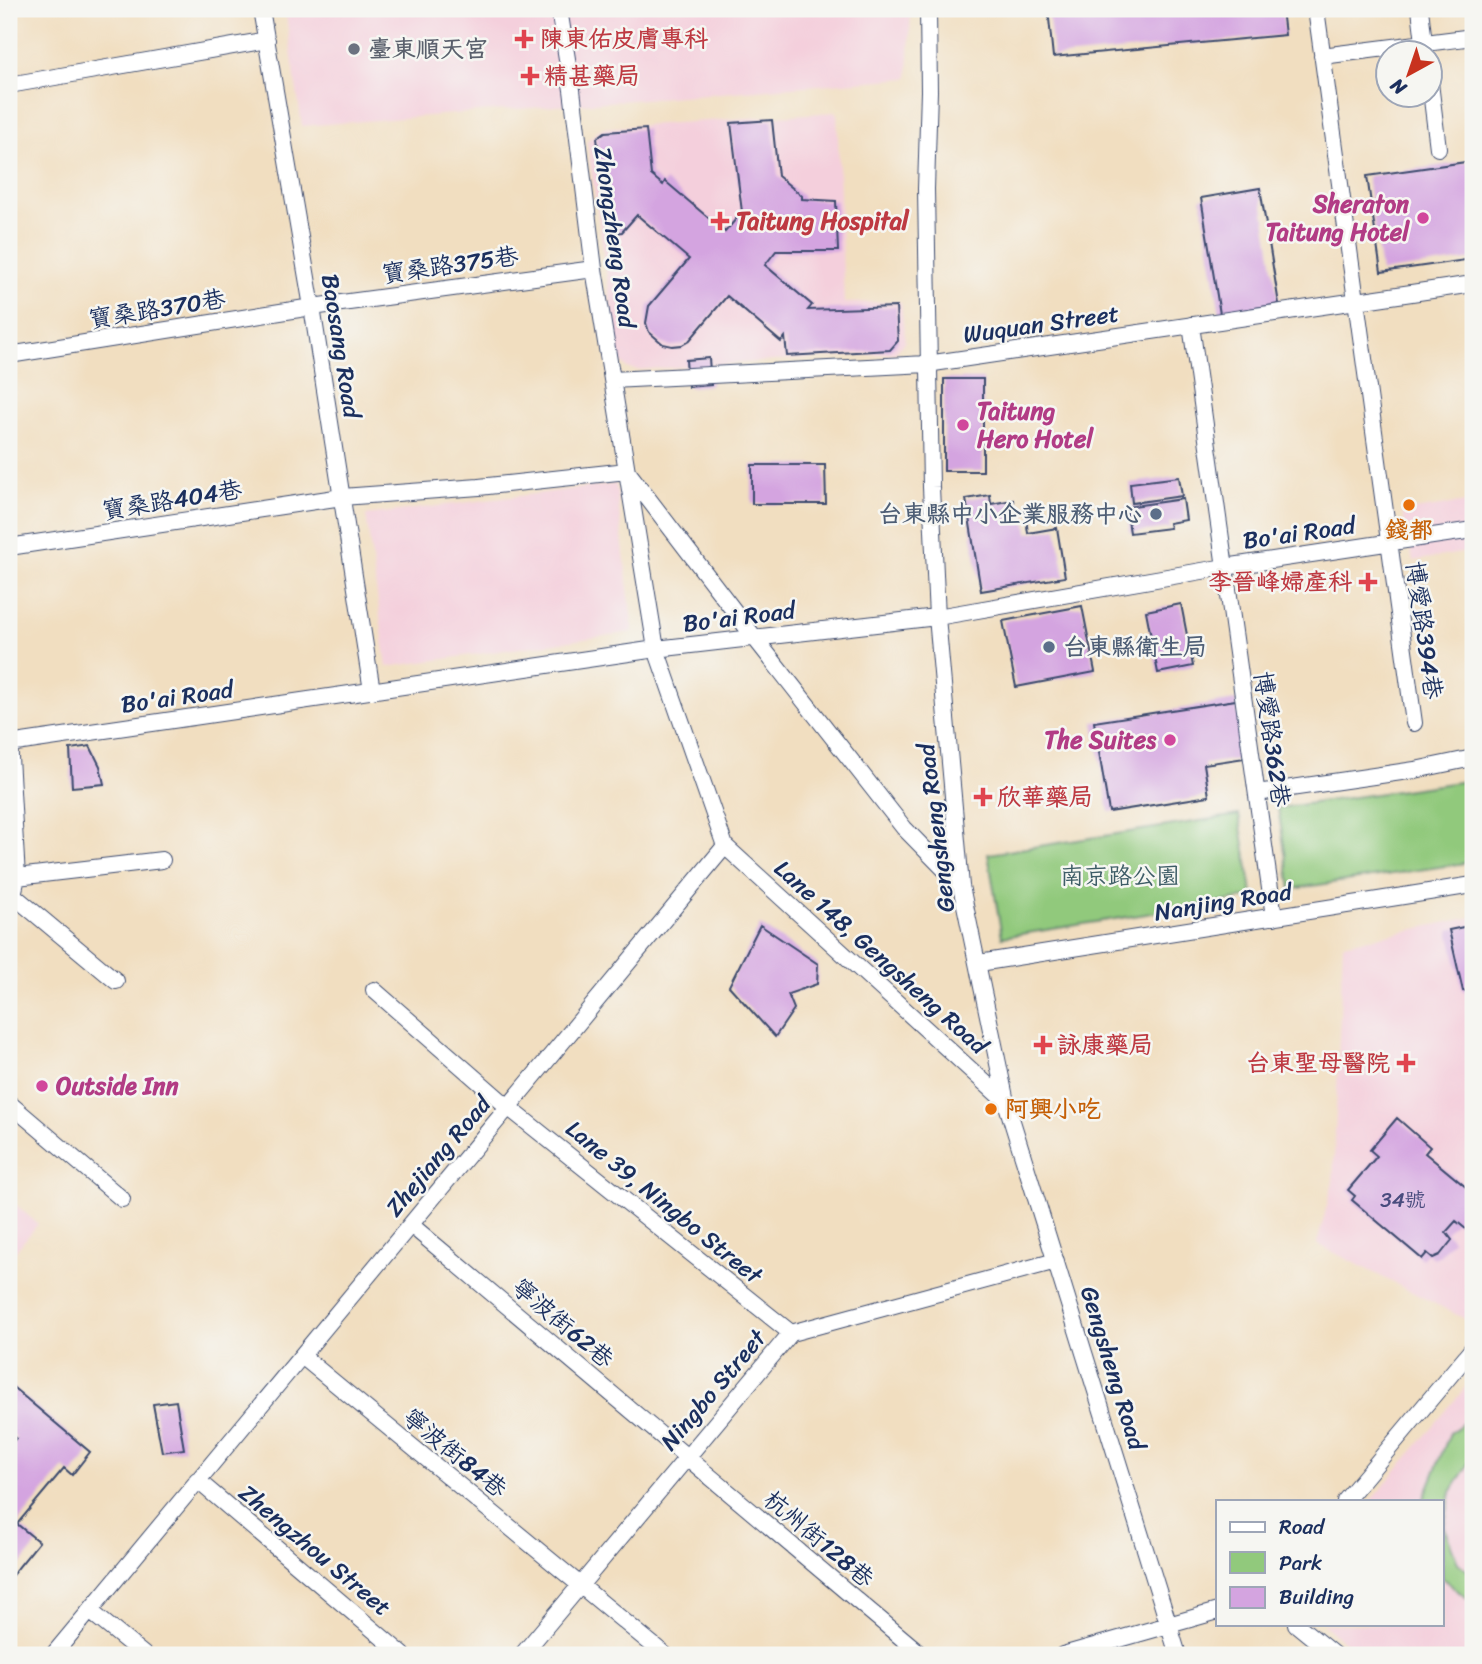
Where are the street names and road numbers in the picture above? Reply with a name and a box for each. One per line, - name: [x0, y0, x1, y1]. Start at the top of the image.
- street label: Zhongzheng Road: [581, 143, 649, 332]
- street label: 寶桑路375巷: [379, 235, 521, 295]
- street label: Baosang Road: [309, 271, 373, 423]
- street label: 寶桑路370巷: [86, 277, 228, 341]
- street label: Wuquan Street: [960, 292, 1122, 356]
- street label: 寶桑路404巷: [99, 468, 245, 532]
- street label: Bo'ai Road: [1240, 504, 1360, 562]
- street label: 博愛路394巷: [1394, 558, 1454, 702]
- street label: Bo'ai Road: [681, 589, 800, 645]
- street label: Bo'ai Road: [118, 668, 238, 726]
- street label: 博愛路362巷: [1242, 668, 1302, 810]
- street label: Gengsheng Road: [905, 739, 967, 915]
- street label: Lane 148, Gengsheng Road: [764, 849, 1000, 1067]
- street label: Nanjing Road: [1151, 870, 1296, 934]
- street label: Zhejiang Road: [374, 1085, 503, 1226]
- street label: Lane 39, Ningbo Street: [556, 1109, 773, 1296]
- street label: 寧波街62巷: [502, 1267, 624, 1379]
- street label: Gengsheng Road: [1068, 1281, 1159, 1457]
- street label: Ningbo Street: [649, 1319, 778, 1460]
- street label: 寧波街84巷: [393, 1397, 517, 1509]
- street label: Zhengzhou Street: [229, 1473, 401, 1627]
- street label: 杭州街128巷: [754, 1480, 884, 1598]

